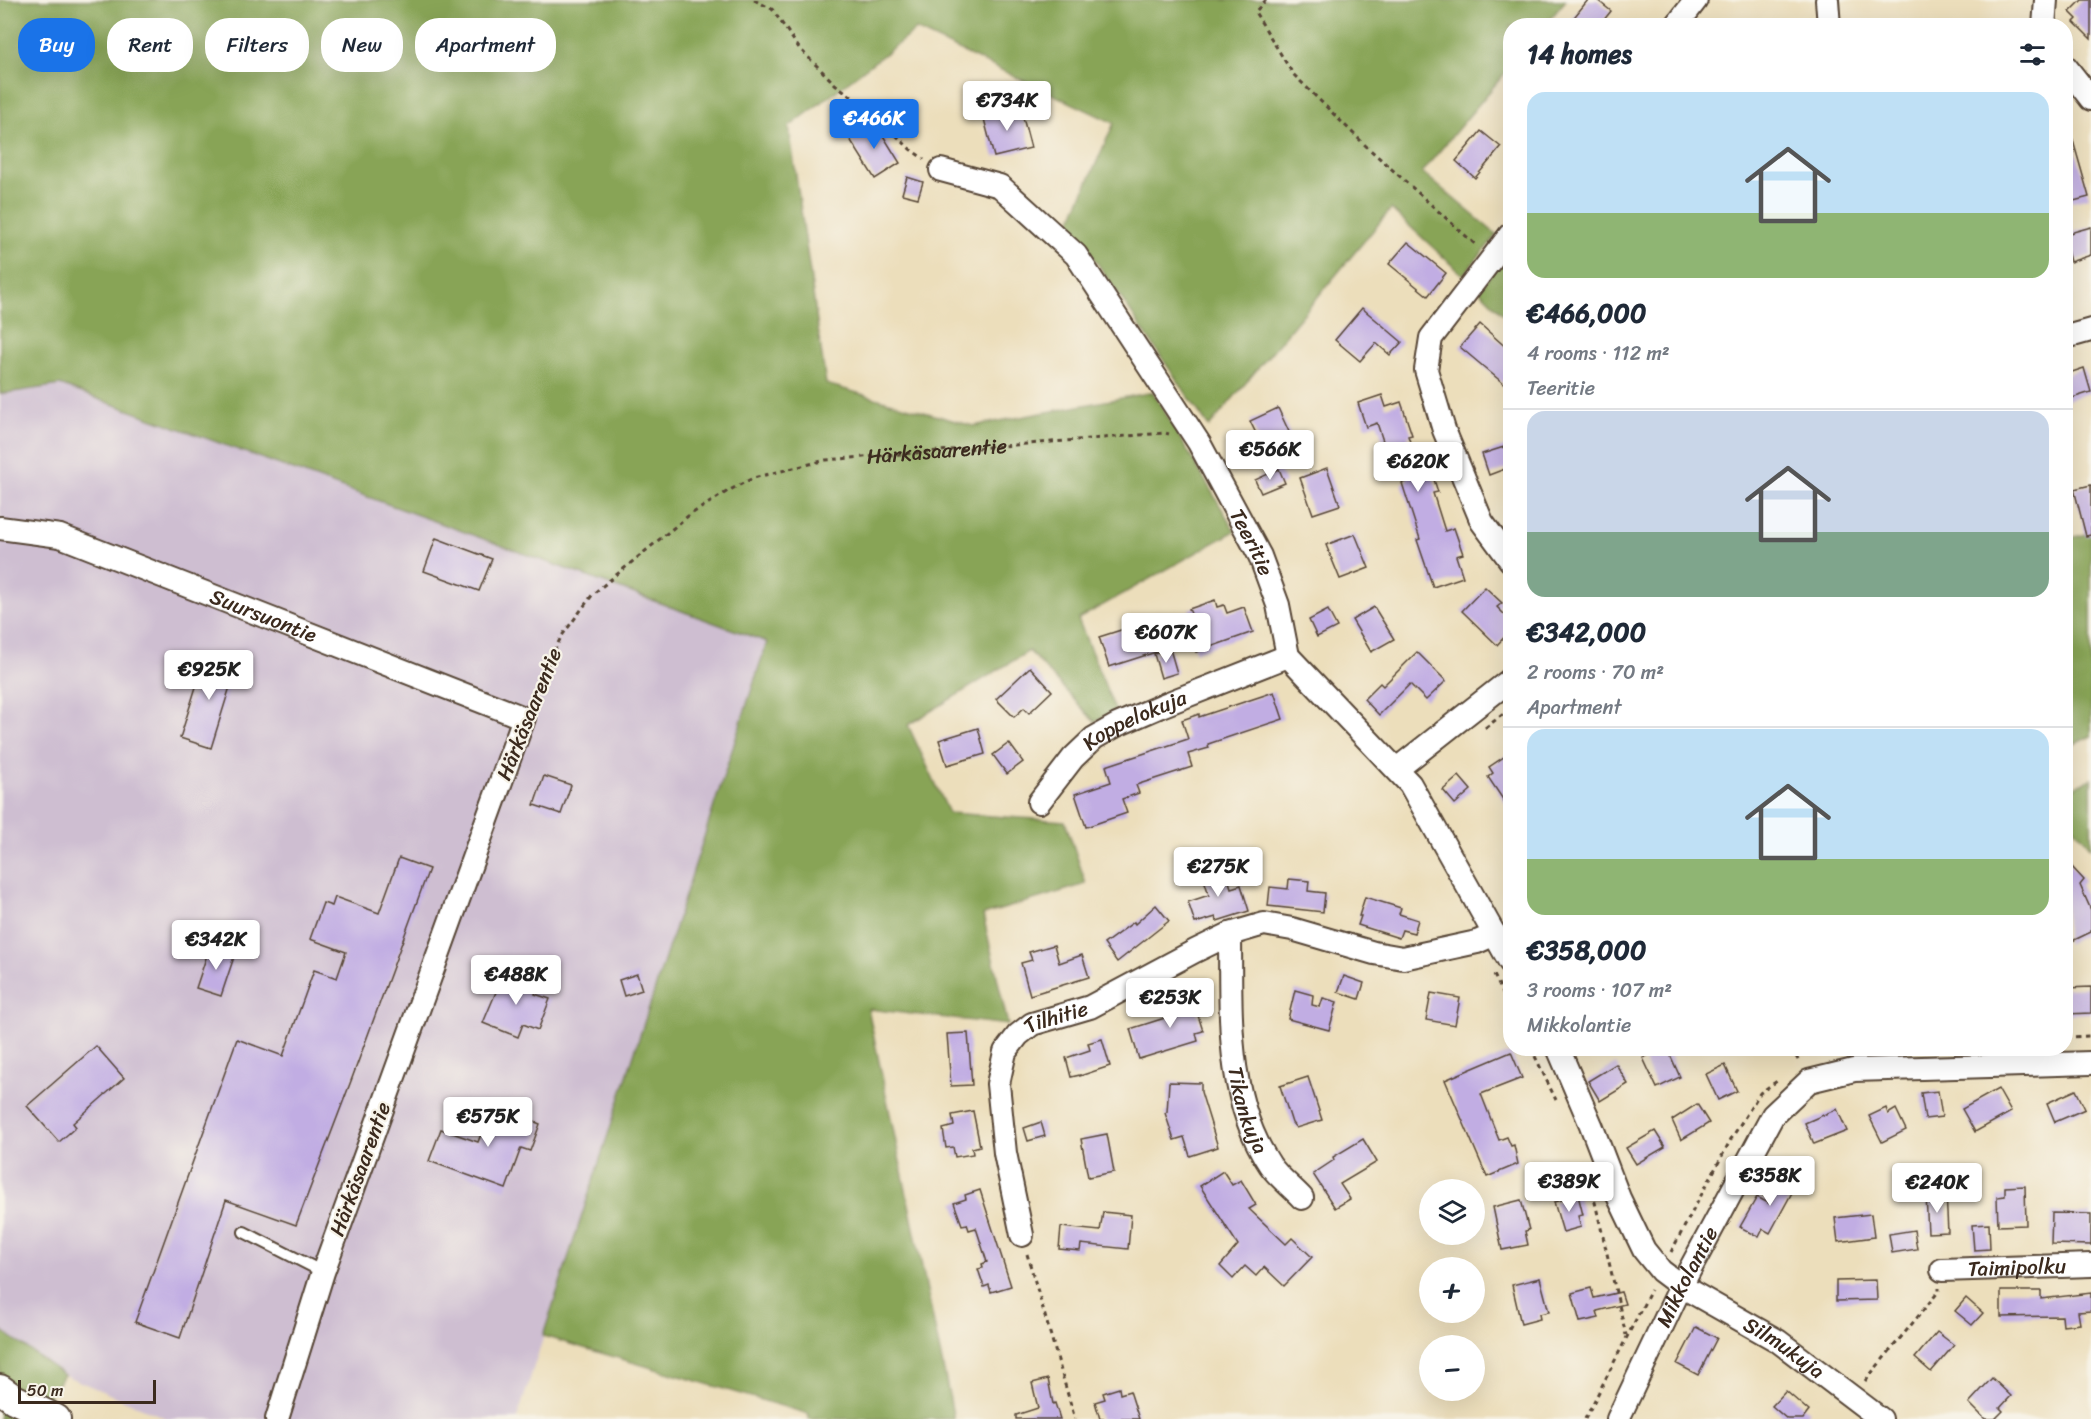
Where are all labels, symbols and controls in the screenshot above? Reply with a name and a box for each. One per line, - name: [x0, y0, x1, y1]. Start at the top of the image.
- chip: Buy: [18, 18, 95, 72]
- chip: Rent: [107, 18, 193, 72]
- chip: Filters: [205, 18, 309, 72]
- chip: New: [321, 18, 403, 72]
- chip: Apartment: [415, 18, 556, 72]
- text: 14 homes: [1527, 31, 1632, 77]
- icon: filters: [2016, 38, 2049, 71]
- pin: €734K: [965, 81, 1049, 132]
- text: €734K: [977, 83, 1037, 118]
- pin: €466K: [832, 99, 916, 150]
- text: €466K: [844, 101, 904, 136]
- icon: home: [1734, 131, 1842, 239]
- text: €466,000: [1527, 290, 1646, 336]
- text: 4 rooms · 112 m²: [1527, 336, 1670, 371]
- text: Teeritie: [1527, 371, 1595, 406]
- street label: Härkäsaarentie: [865, 427, 1009, 476]
- pin: €566K: [1228, 430, 1312, 481]
- text: €566K: [1240, 432, 1300, 467]
- pin: €620K: [1376, 442, 1460, 493]
- text: €620K: [1388, 444, 1448, 479]
- icon: home: [1734, 450, 1842, 558]
- street label: Teeritie: [1219, 502, 1285, 581]
- street label: Suursuontie: [204, 578, 323, 654]
- text: €342,000: [1527, 609, 1646, 655]
- pin: €607K: [1124, 613, 1208, 664]
- text: €607K: [1136, 615, 1196, 650]
- street label: Härkäsaarentie: [485, 642, 573, 786]
- pin: €925K: [167, 650, 251, 701]
- text: €925K: [178, 652, 240, 687]
- text: 2 rooms · 70 m²: [1527, 655, 1664, 690]
- street label: Koppelokuja: [1072, 678, 1193, 760]
- text: Apartment: [1527, 690, 1621, 725]
- icon: home: [1734, 768, 1842, 876]
- pin: €275K: [1176, 847, 1260, 898]
- text: €275K: [1188, 849, 1248, 884]
- pin: €342K: [174, 920, 258, 971]
- text: €342K: [186, 922, 246, 957]
- text: €358,000: [1527, 927, 1646, 973]
- pin: €488K: [474, 955, 558, 1006]
- text: €488K: [485, 957, 547, 992]
- text: 3 rooms · 107 m²: [1527, 973, 1672, 1008]
- pin: €253K: [1128, 978, 1212, 1029]
- text: €253K: [1140, 980, 1200, 1015]
- street label: Tilhitie: [1014, 990, 1093, 1044]
- text: Mikkolantie: [1527, 1008, 1631, 1043]
- street label: Tikankuja: [1216, 1064, 1279, 1162]
- street label: Härkäsaarentie: [318, 1096, 402, 1242]
- pin: €575K: [446, 1097, 530, 1148]
- text: €575K: [457, 1099, 519, 1134]
- pin: €358K: [1728, 1156, 1812, 1207]
- text: €358K: [1740, 1158, 1800, 1193]
- pin: €389K: [1527, 1162, 1611, 1213]
- pin: €240K: [1895, 1163, 1979, 1214]
- text: €389K: [1539, 1164, 1599, 1199]
- text: €240K: [1906, 1165, 1968, 1200]
- map controls: [1419, 1179, 1485, 1401]
- button: layers: [1419, 1179, 1485, 1245]
- street label: Mikkolantie: [1645, 1219, 1729, 1334]
- street label: Taimipolku: [1967, 1247, 2067, 1288]
- button: +: [1419, 1257, 1485, 1323]
- street label: Silmukuja: [1736, 1306, 1834, 1390]
- button: −: [1419, 1335, 1485, 1401]
- text: 50 m: [27, 1376, 63, 1405]
- scale bar: [18, 1377, 156, 1404]

